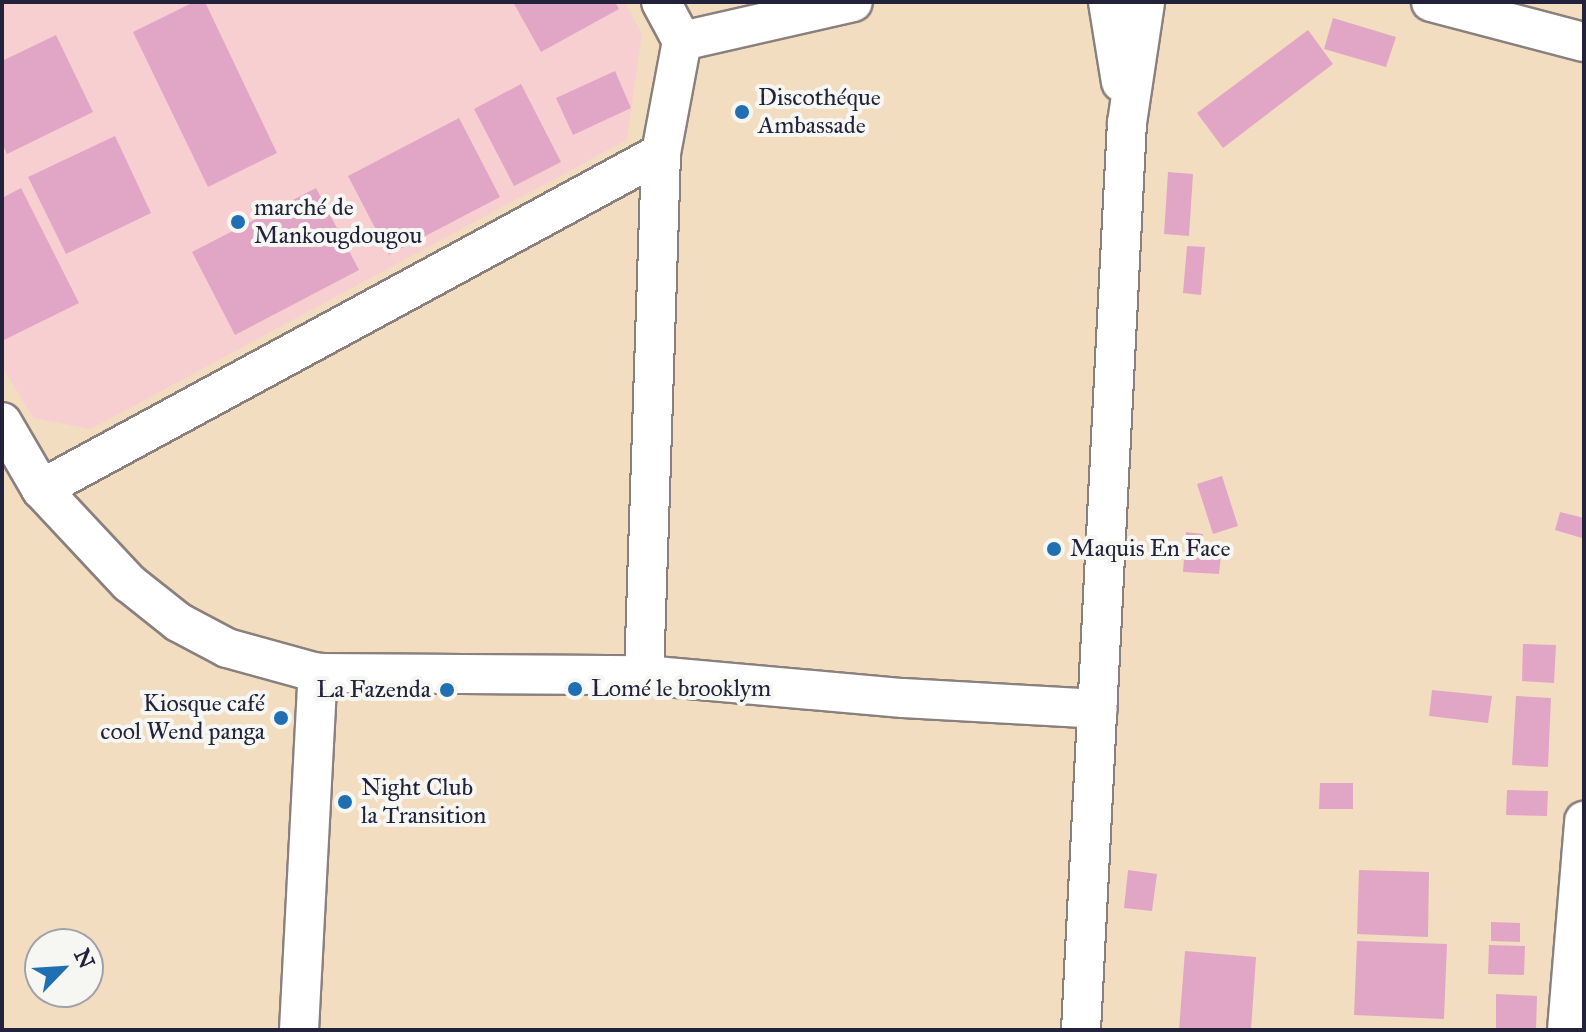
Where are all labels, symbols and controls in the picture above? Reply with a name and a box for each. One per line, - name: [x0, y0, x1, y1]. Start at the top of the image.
- place label: Discothéque Ambassade: [758, 84, 881, 140]
- marker: Discothéque Ambassade: [733, 103, 751, 121]
- place label: marché de Mankougdougou: [254, 194, 422, 250]
- marker: marché de Mankougdougou: [229, 213, 247, 231]
- place label: Maquis En Face: [1070, 535, 1230, 563]
- marker: Maquis En Face: [1045, 540, 1063, 558]
- place label: Lomé le brooklym: [591, 675, 771, 703]
- place label: La Fazenda: [316, 676, 431, 704]
- marker: Lomé le brooklym: [566, 680, 584, 698]
- marker: La Fazenda: [438, 681, 456, 699]
- place label: Kiosque café cool Wend panga: [100, 690, 265, 746]
- marker: Kiosque café cool Wend panga: [272, 709, 290, 727]
- place label: Night Club la Transition: [361, 774, 486, 830]
- marker: Night Club la Transition: [336, 793, 354, 811]
- north arrow: [24, 928, 104, 1008]
- text: N: [68, 944, 101, 973]

